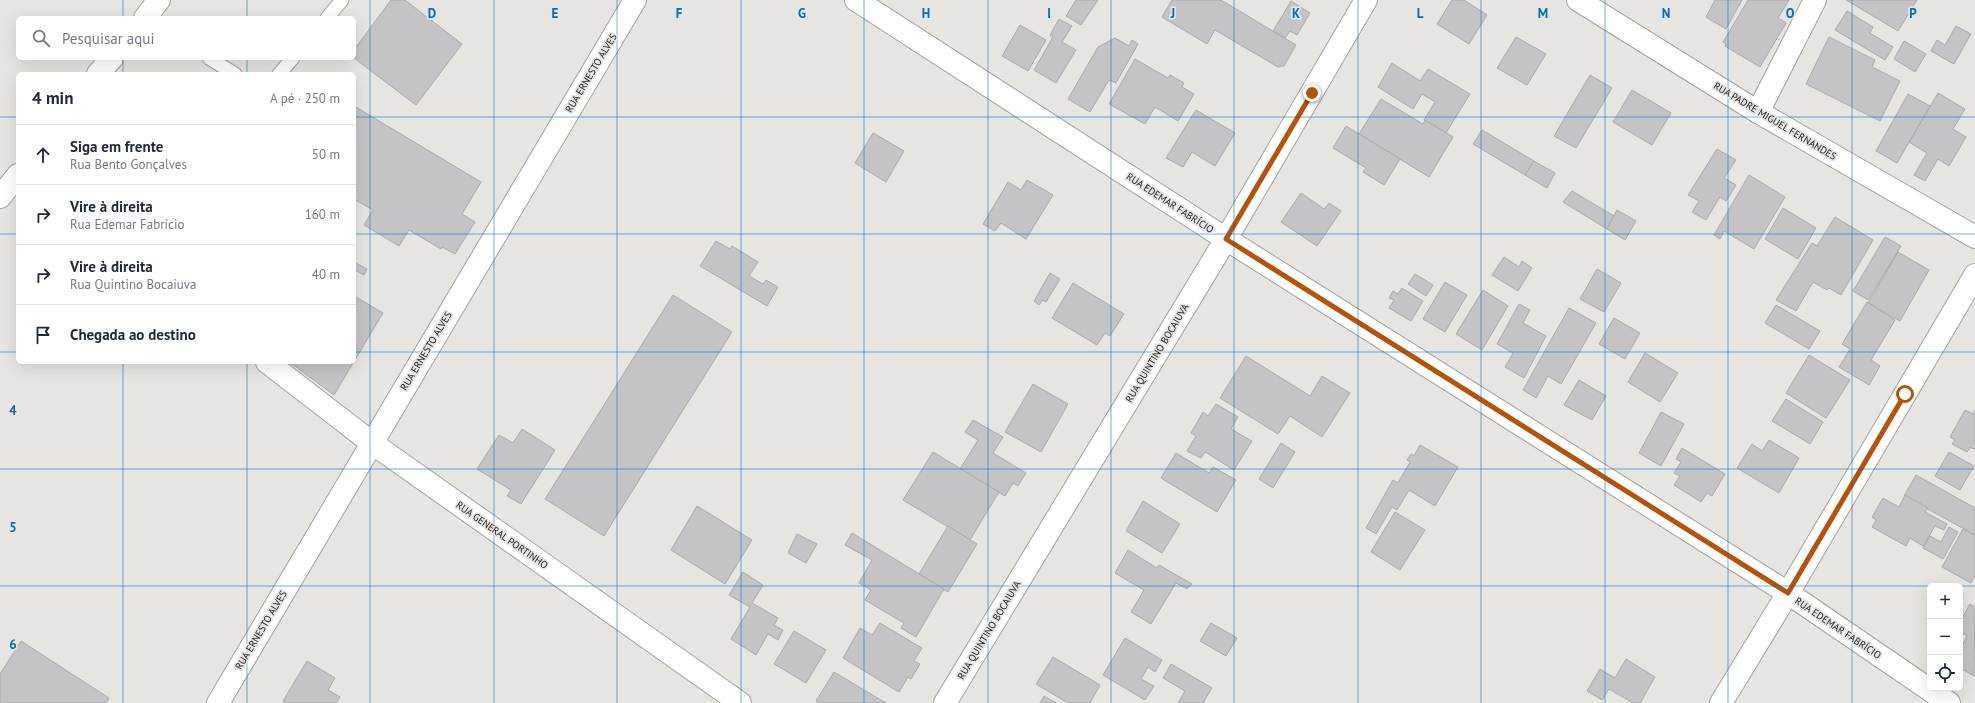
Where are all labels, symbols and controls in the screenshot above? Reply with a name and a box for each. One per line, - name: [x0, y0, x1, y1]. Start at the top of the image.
- text: D: [428, 5, 436, 22]
- text: E: [552, 5, 559, 22]
- text: F: [676, 5, 683, 22]
- text: G: [798, 5, 806, 22]
- text: H: [922, 5, 930, 22]
- text: I: [1047, 5, 1051, 22]
- text: J: [1170, 5, 1175, 22]
- text: K: [1292, 5, 1300, 22]
- text: L: [1417, 5, 1424, 22]
- text: M: [1538, 5, 1548, 22]
- text: N: [1662, 5, 1670, 22]
- text: O: [1786, 5, 1795, 22]
- text: P: [1909, 5, 1917, 22]
- search box: [16, 16, 356, 60]
- icon: search: [30, 27, 52, 49]
- text: Pesquisar aqui: [62, 29, 154, 48]
- street label: RUA ERNESTO ALVES: [562, 31, 620, 115]
- street label: RUA PADRE MIGUEL FERNANDES: [1711, 79, 1839, 163]
- route end: [1303, 84, 1321, 102]
- text: 4 min: [32, 87, 73, 109]
- text: A pé · 250 m: [270, 90, 340, 107]
- text: Siga em frente: [70, 137, 163, 156]
- icon: ahead: [32, 144, 54, 166]
- text: 50 m: [312, 146, 340, 163]
- text: Rua Bento Gonçalves: [70, 156, 187, 173]
- street label: RUA EDEMAR FABRÍCIO: [1124, 170, 1216, 236]
- text: Vire à direita: [70, 197, 153, 216]
- icon: right: [32, 204, 54, 226]
- text: 160 m: [305, 206, 340, 223]
- text: Rua Edemar Fabrício: [70, 216, 184, 233]
- text: Vire à direita: [70, 257, 153, 276]
- icon: right: [32, 264, 54, 286]
- text: 40 m: [312, 266, 340, 283]
- text: Rua Quintino Bocaiuva: [70, 276, 197, 293]
- street label: RUA QUINTINO BOCAIUVA: [1122, 301, 1192, 405]
- street label: RUA ERNESTO ALVES: [397, 309, 455, 393]
- icon: arrive: [32, 324, 54, 346]
- text: Chegada ao destino: [70, 325, 196, 344]
- route start: [1896, 385, 1914, 403]
- text: 4: [9, 402, 17, 419]
- street label: RUA GENERAL PORTINHO: [453, 498, 551, 572]
- text: 5: [9, 519, 17, 536]
- street label: RUA QUINTINO BOCAIUVA: [954, 578, 1024, 682]
- map controls: [1927, 583, 1963, 691]
- button: +: [1927, 583, 1963, 619]
- street label: RUA ERNESTO ALVES: [232, 588, 290, 672]
- street label: RUA EDEMAR FABRÍCIO: [1792, 594, 1884, 662]
- button: −: [1927, 619, 1963, 655]
- text: 6: [9, 636, 17, 653]
- button: locate: [1927, 655, 1963, 691]

